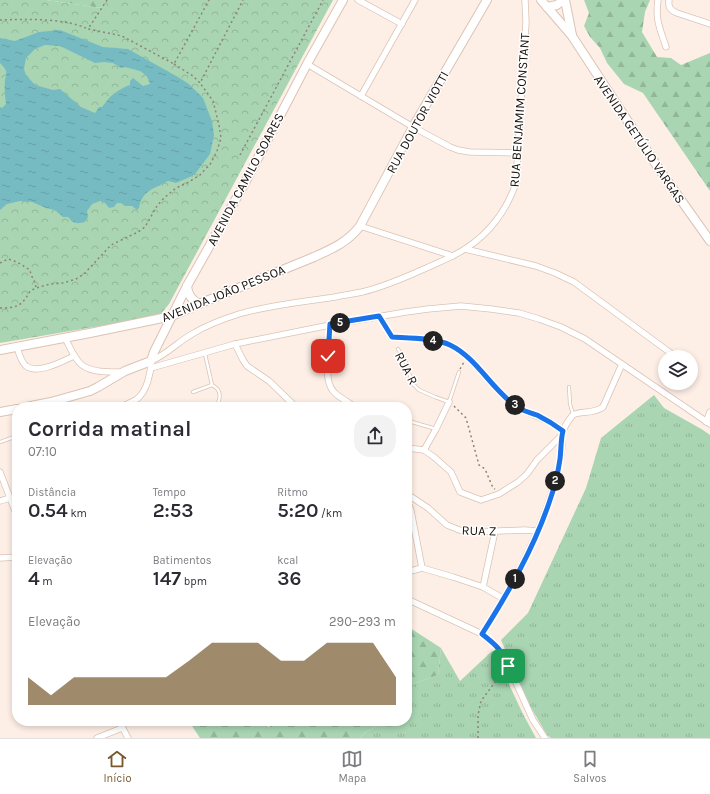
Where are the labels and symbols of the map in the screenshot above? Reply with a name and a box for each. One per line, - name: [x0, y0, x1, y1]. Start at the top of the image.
- street label: RUA BENJAMIM CONSTANT: [507, 32, 532, 188]
- street label: RUA DOUTOR VIOTTI: [383, 69, 452, 176]
- street label: AVENIDA GETÚLIO VARGAS: [591, 71, 690, 206]
- street label: AVENIDA CAMILO SOARES: [204, 110, 287, 248]
- street label: AVENIDA JOÃO PESSOA: [159, 262, 288, 325]
- pin: 5: [330, 313, 350, 333]
- pin: 4: [423, 331, 443, 351]
- pin: [311, 339, 345, 373]
- street label: RUA R: [392, 349, 421, 387]
- pin: 3: [505, 395, 525, 415]
- pin: 2: [545, 471, 565, 491]
- street label: RUA Z: [461, 522, 497, 539]
- pin: 1: [505, 569, 525, 589]
- pin: [491, 649, 525, 683]

